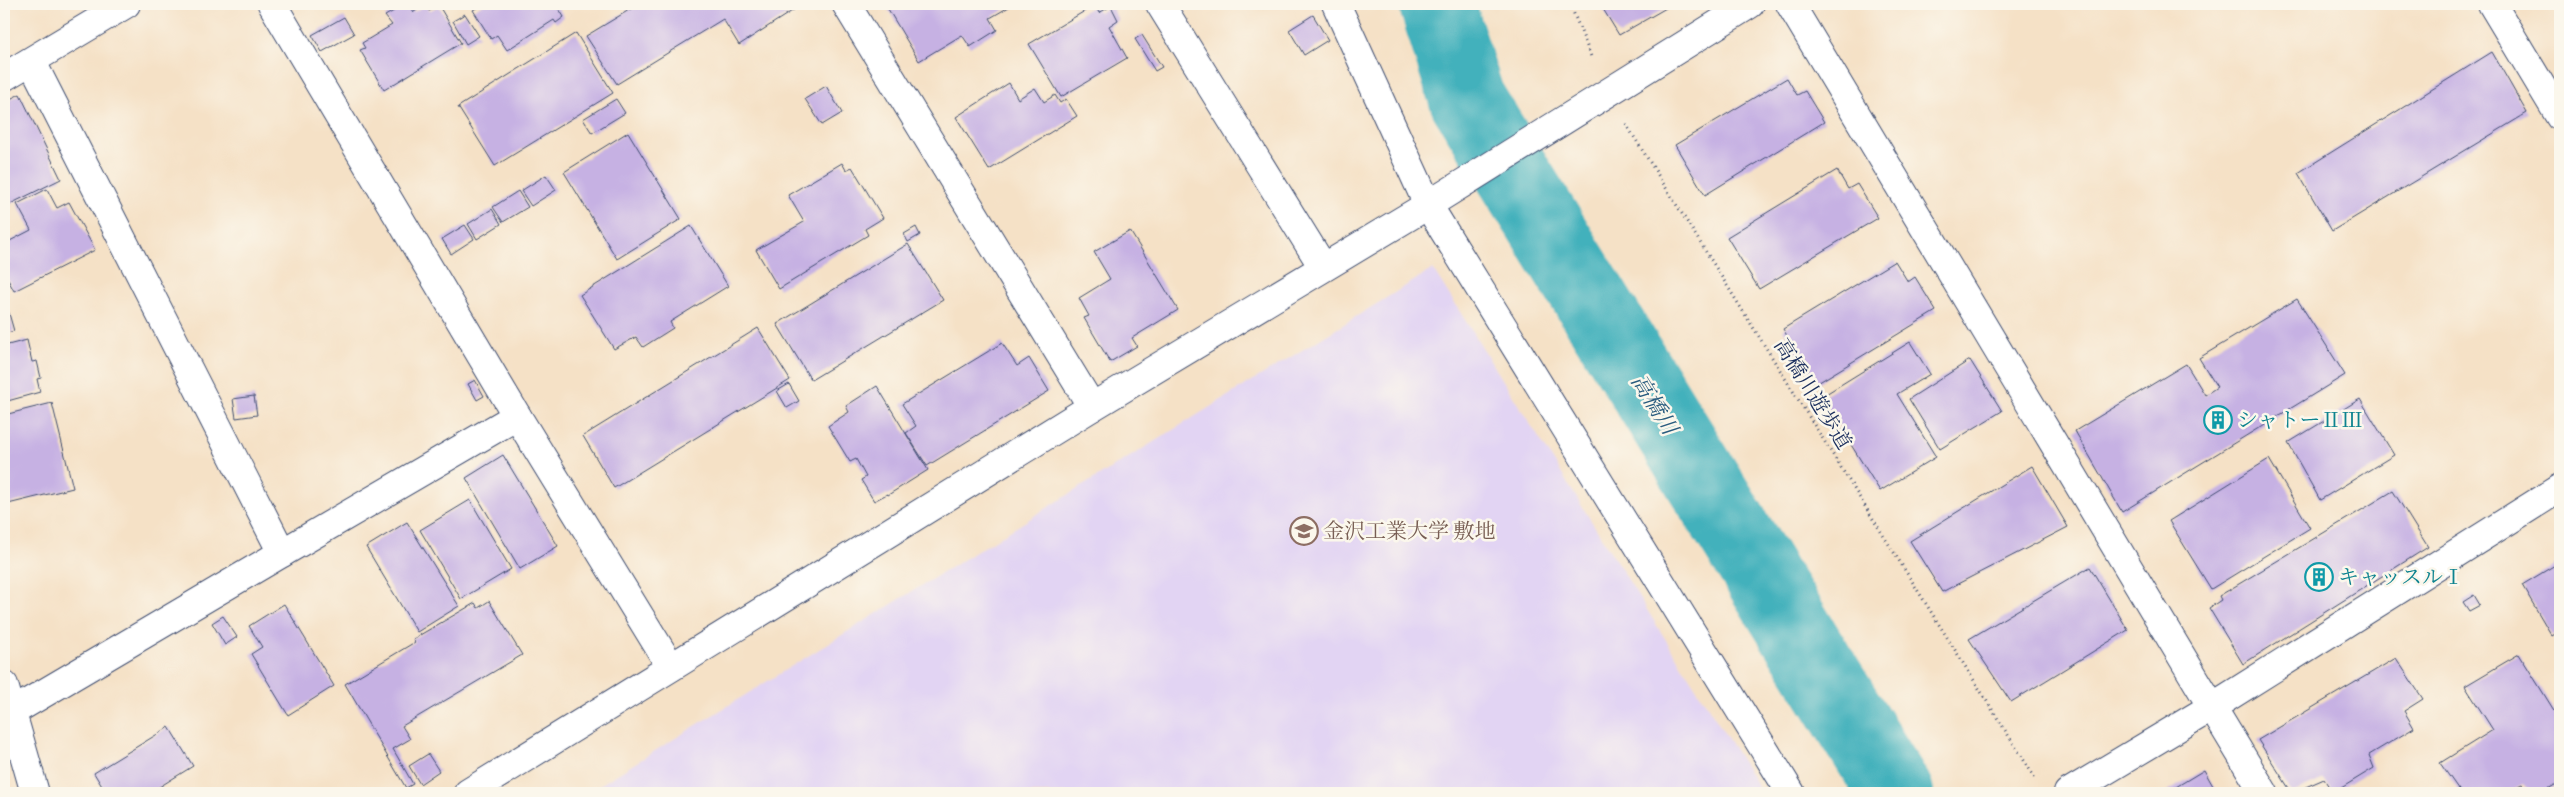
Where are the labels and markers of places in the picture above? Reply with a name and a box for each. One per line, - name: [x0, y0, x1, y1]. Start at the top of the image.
- building icon: シャトーⅡⅢ: [2203, 405, 2233, 435]
- place label: シャトーⅡⅢ: [2237, 407, 2363, 434]
- school or university icon: 金沢工業大学 敷地: [1289, 516, 1319, 546]
- place label: 金沢工業大学 敷地: [1323, 518, 1495, 545]
- building icon: キャッスルⅠ: [2304, 562, 2334, 592]
- place label: キャッスルⅠ: [2338, 564, 2464, 591]

